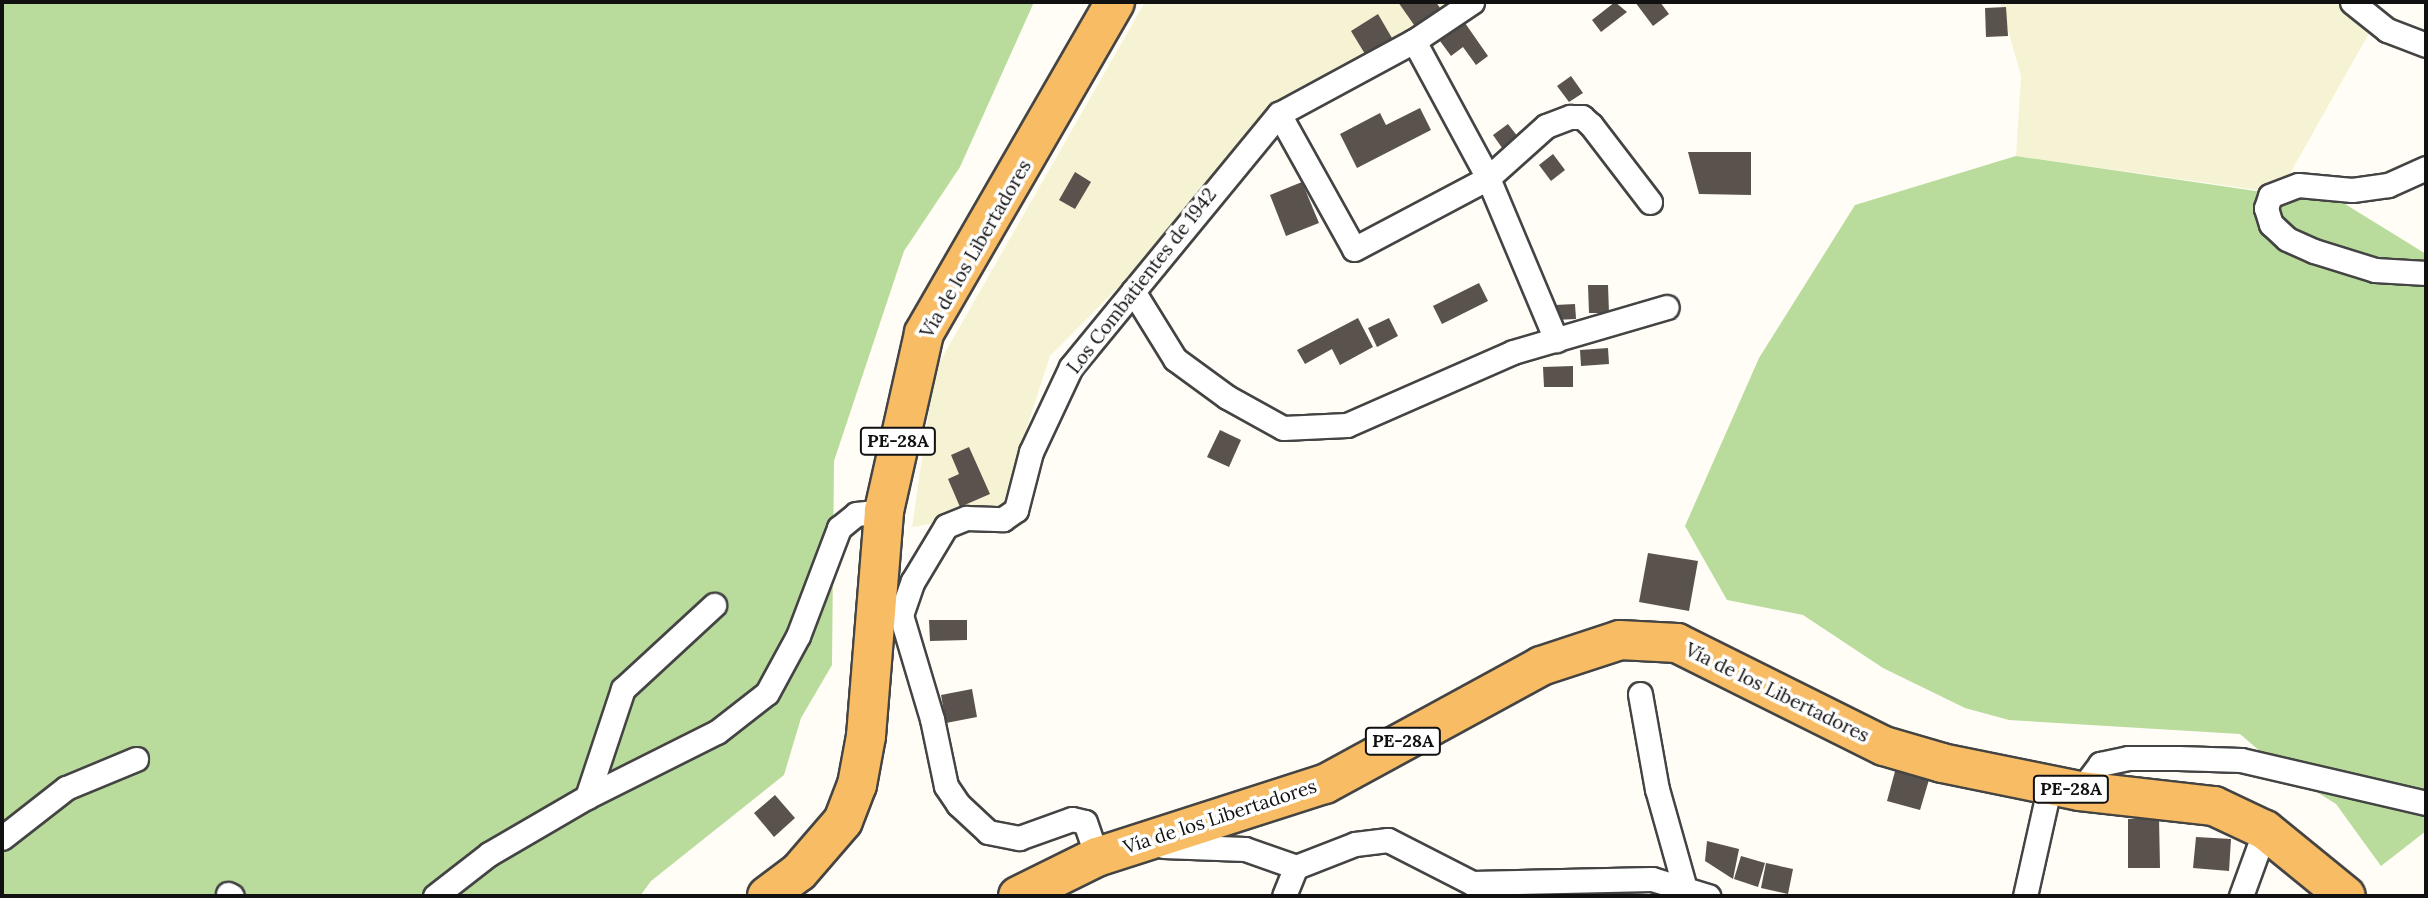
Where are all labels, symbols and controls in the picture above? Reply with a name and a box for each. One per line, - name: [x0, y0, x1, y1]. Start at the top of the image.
- street label: Vía de los Libertadores: [916, 156, 1036, 342]
- street label: Los Combatientes de 1942: [1063, 184, 1221, 378]
- road number: PE-28A: [860, 426, 936, 456]
- street label: Vía de los Libertadores: [1681, 639, 1873, 747]
- road number: PE-28A: [1364, 726, 1442, 756]
- road number: PE-28A: [2032, 774, 2110, 804]
- street label: Vía de los Libertadores: [1120, 775, 1320, 859]

